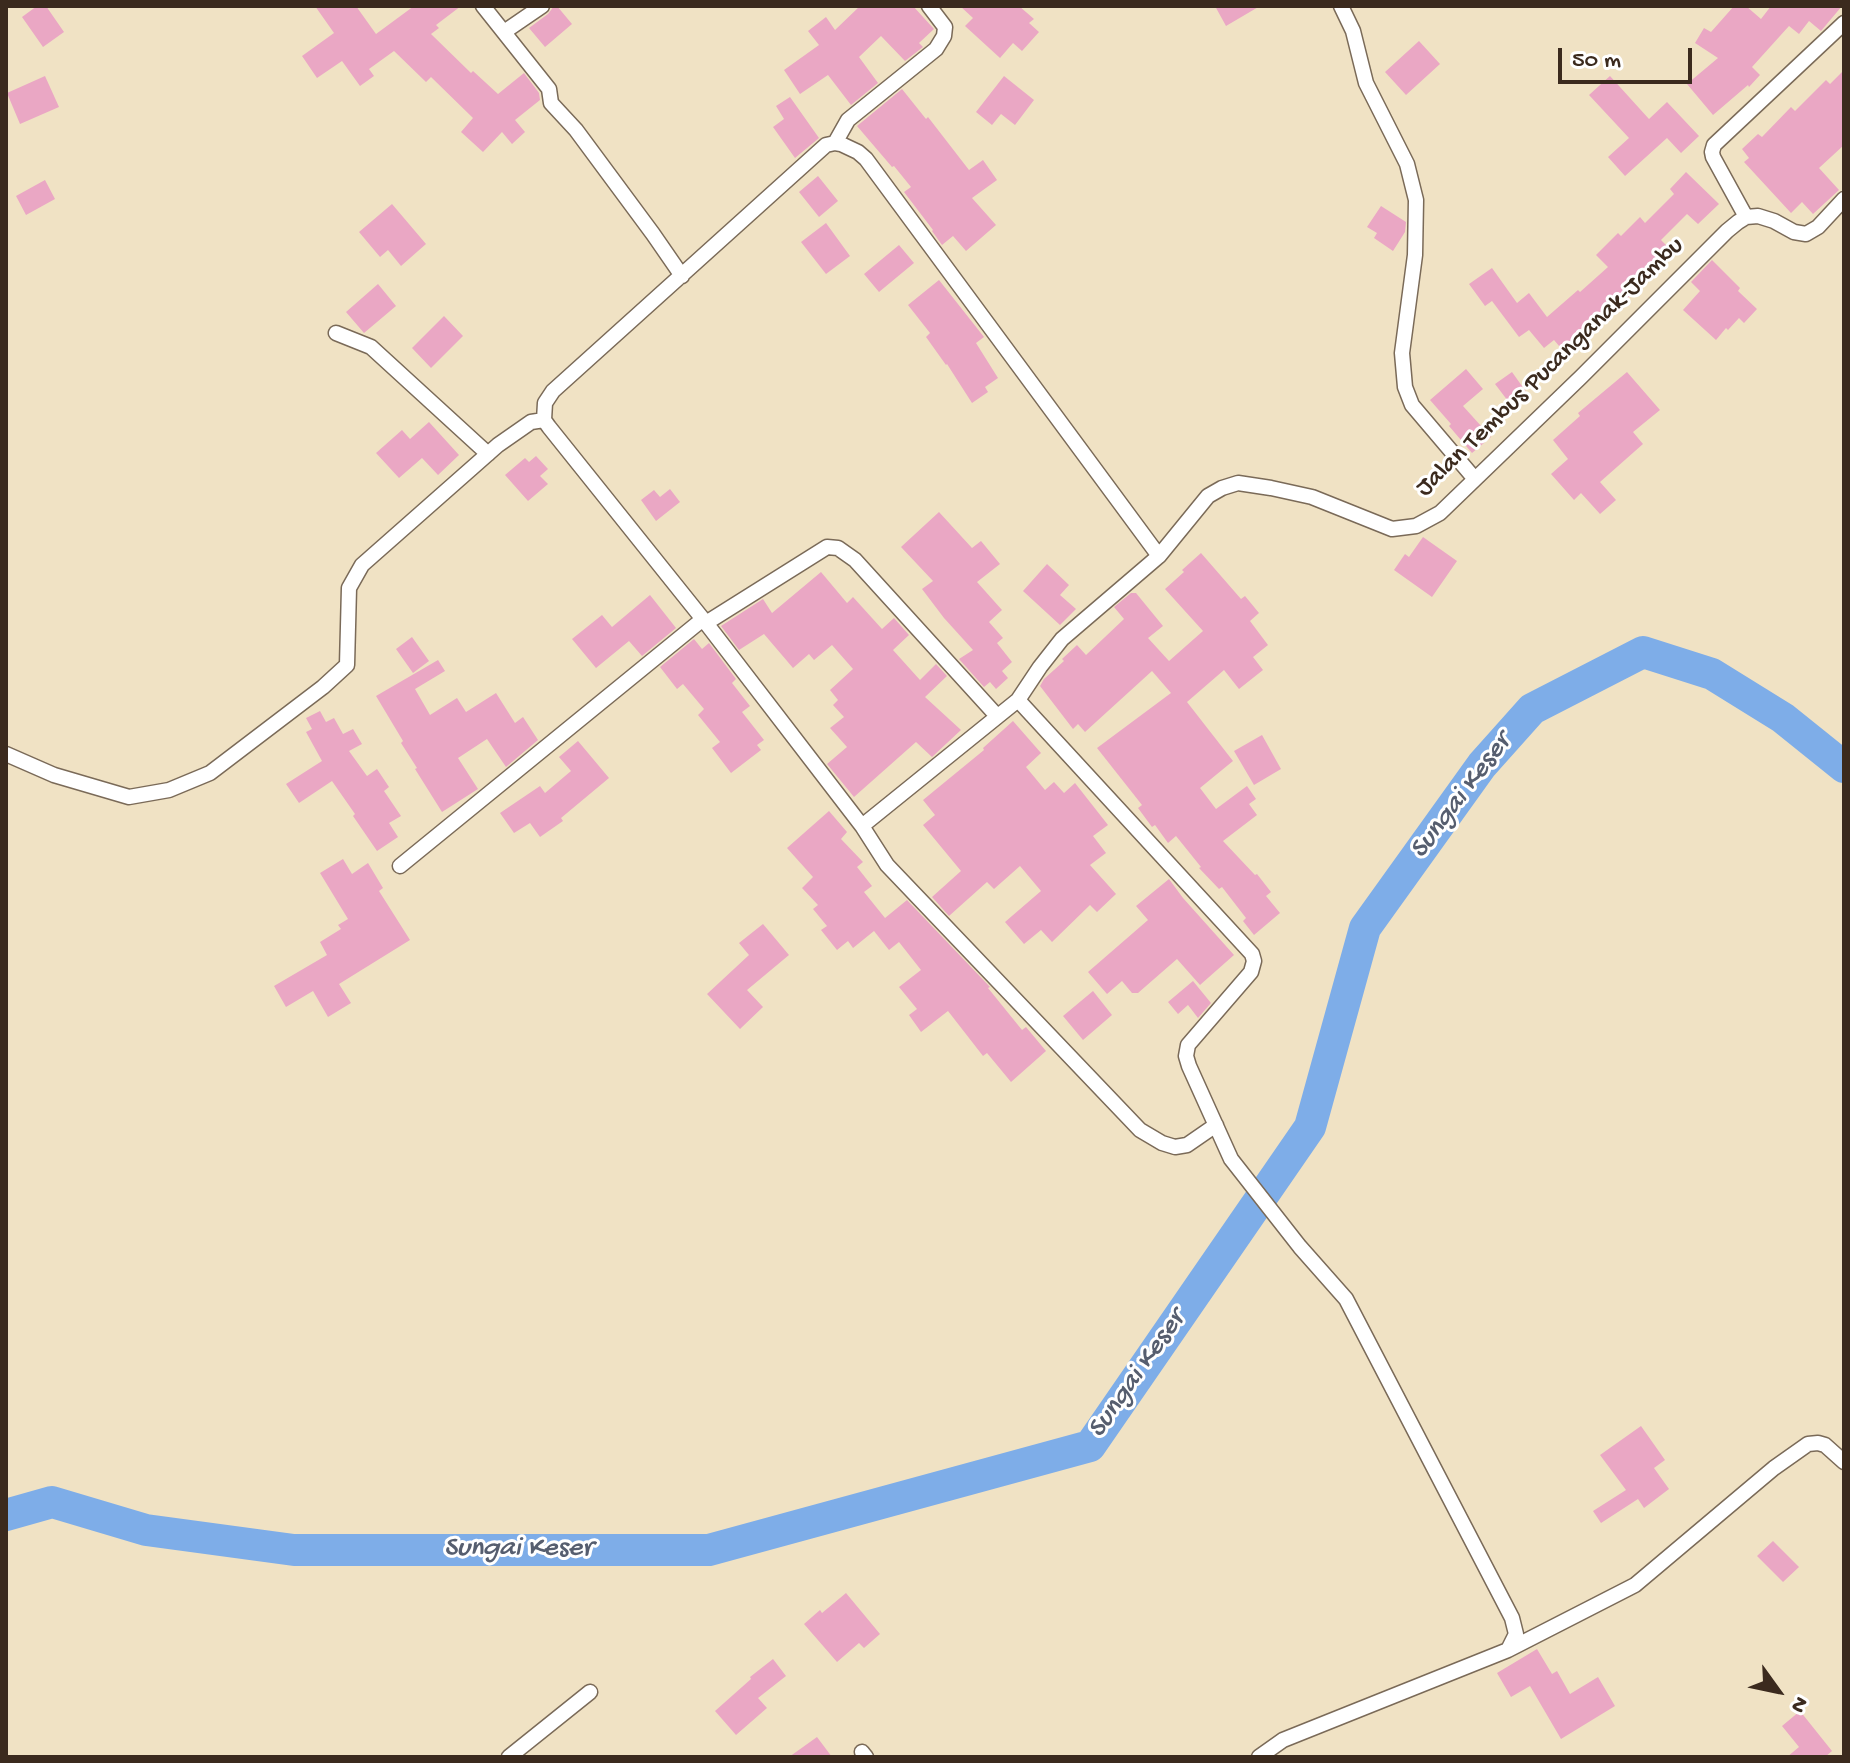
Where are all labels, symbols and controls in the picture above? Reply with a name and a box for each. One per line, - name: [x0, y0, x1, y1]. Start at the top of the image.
- scale bar: [1562, 32, 1696, 82]
- text: 50 m: [1572, 47, 1621, 76]
- street label: Jalan Tembus Pucanganak-Jambu: [1410, 231, 1692, 505]
- water label: Sungai Keser: [1404, 728, 1520, 866]
- water label: Sungai Keser: [1082, 1305, 1194, 1445]
- water label: Sungai Keser: [444, 1533, 592, 1567]
- north arrow: [1738, 1651, 1818, 1731]
- text: N: [1783, 1691, 1813, 1717]

